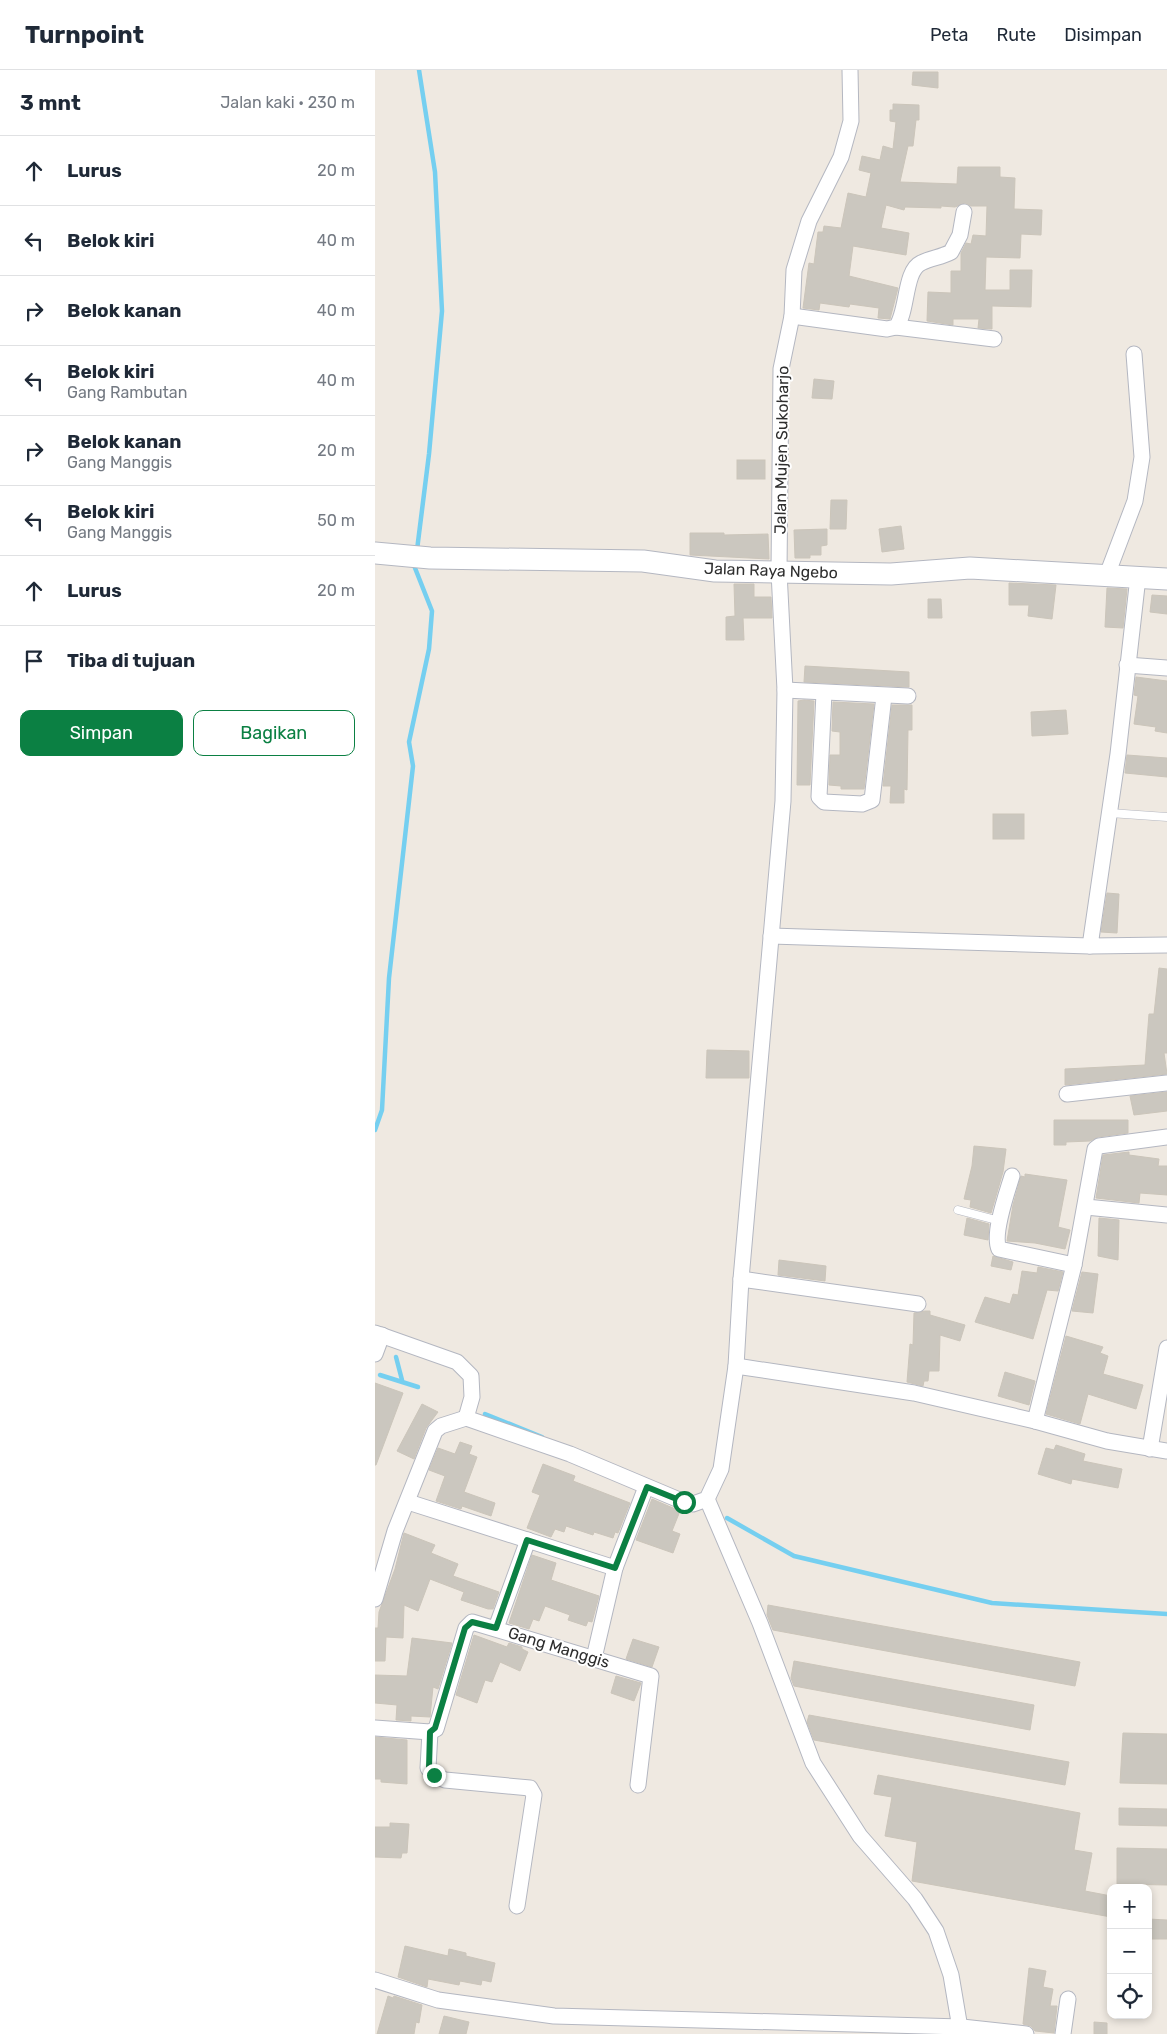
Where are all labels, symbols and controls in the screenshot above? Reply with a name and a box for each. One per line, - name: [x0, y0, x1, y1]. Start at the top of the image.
- text: Turnpoint: [25, 21, 144, 49]
- text: Peta: [930, 24, 968, 46]
- text: Rute: [996, 24, 1036, 46]
- text: Disimpan: [1064, 24, 1142, 46]
- text: 3 mnt: [20, 90, 81, 115]
- text: Jalan kaki · 230 m: [220, 93, 355, 112]
- icon: ahead: [20, 157, 48, 185]
- text: Lurus: [67, 159, 122, 182]
- text: 20 m: [317, 161, 355, 180]
- icon: left: [20, 227, 48, 255]
- text: Belok kiri: [67, 229, 154, 252]
- text: 40 m: [317, 231, 355, 250]
- icon: right: [20, 297, 48, 325]
- text: Belok kanan: [67, 299, 182, 322]
- text: 40 m: [317, 301, 355, 320]
- text: Belok kiri: [67, 360, 154, 383]
- street label: Jalan Mujen Sukoharjo: [771, 365, 792, 535]
- icon: left: [20, 367, 48, 395]
- text: 40 m: [317, 371, 355, 390]
- text: Gang Rambutan: [67, 383, 187, 402]
- text: Belok kanan: [67, 430, 182, 453]
- icon: right: [20, 437, 48, 465]
- text: 20 m: [317, 441, 355, 460]
- text: Gang Manggis: [67, 453, 172, 472]
- text: Belok kiri: [67, 500, 154, 523]
- icon: left: [20, 507, 48, 535]
- text: 50 m: [317, 511, 355, 530]
- text: Gang Manggis: [67, 523, 172, 542]
- street label: Jalan Raya Ngebo: [704, 559, 838, 582]
- icon: ahead: [20, 577, 48, 605]
- text: Lurus: [67, 579, 122, 602]
- text: 20 m: [317, 581, 355, 600]
- icon: arrive: [20, 647, 48, 675]
- text: Tiba di tujuan: [67, 649, 195, 672]
- button: Simpan: [20, 710, 183, 756]
- button: Bagikan: [193, 710, 355, 756]
- route start: [673, 1491, 696, 1514]
- street label: Gang Manggis: [506, 1623, 612, 1672]
- route end: [423, 1764, 446, 1787]
- map controls: [1107, 1884, 1152, 2019]
- button: +: [1107, 1884, 1152, 1929]
- button: −: [1107, 1929, 1152, 1974]
- button: locate: [1107, 1974, 1152, 2019]

